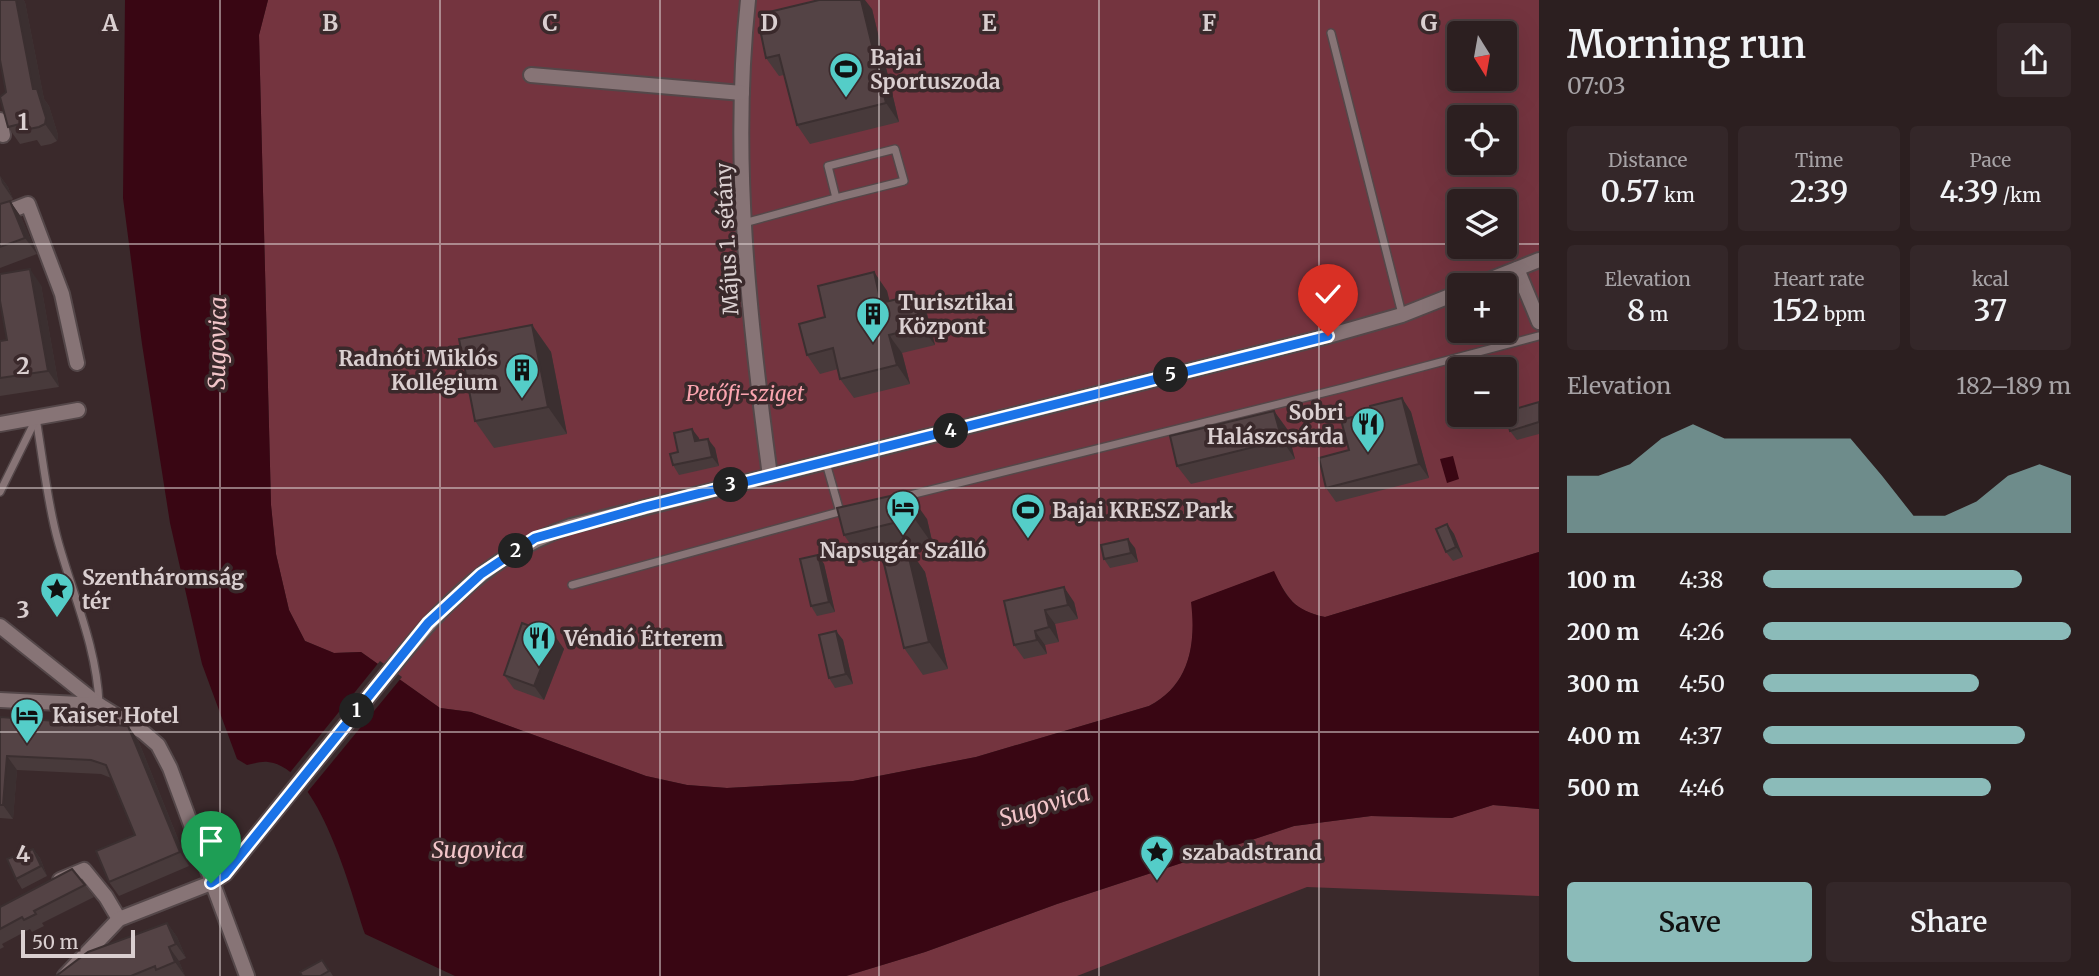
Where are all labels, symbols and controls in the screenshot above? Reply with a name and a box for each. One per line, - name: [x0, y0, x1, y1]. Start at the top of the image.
- text: A: [101, 8, 119, 37]
- text: B: [322, 8, 338, 37]
- text: C: [542, 8, 558, 37]
- text: D: [760, 8, 778, 37]
- text: E: [981, 8, 997, 37]
- text: F: [1202, 8, 1216, 37]
- text: G: [1421, 8, 1438, 37]
- north arrow: [1447, 21, 1517, 91]
- map controls: [1447, 21, 1517, 427]
- text: Morning run: [1567, 21, 1806, 68]
- button: share: [1997, 23, 2071, 97]
- place label: Bajai Sportuszoda: [870, 44, 1001, 95]
- sports icon: Bajai Sportuszoda: [827, 50, 865, 99]
- text: 07:03: [1567, 71, 1626, 100]
- button: locate: [1447, 105, 1517, 175]
- text: 1: [18, 107, 29, 136]
- text: Distance: [1608, 148, 1687, 172]
- text: Time: [1795, 148, 1843, 172]
- text: Pace: [1970, 148, 2011, 172]
- street label: Május 1. sétány: [709, 161, 744, 316]
- text: 0.57: [1600, 172, 1659, 210]
- text: 2:39: [1790, 172, 1848, 210]
- text: 4:39: [1940, 172, 1998, 210]
- text: km: [1659, 183, 1695, 207]
- text: /km: [1998, 183, 2041, 207]
- button: layers: [1447, 189, 1517, 259]
- pin: [1298, 264, 1358, 336]
- text: Elevation: [1605, 267, 1691, 291]
- text: Heart rate: [1774, 267, 1864, 291]
- text: kcal: [1972, 267, 2009, 291]
- button: +: [1447, 273, 1517, 343]
- icon: check: [1309, 275, 1347, 313]
- place label: Turisztikai Központ: [898, 289, 1014, 340]
- text: 8: [1627, 291, 1645, 329]
- text: 152: [1772, 291, 1819, 329]
- text: 37: [1974, 291, 2007, 329]
- building icon: Turisztikai Központ: [854, 295, 892, 344]
- water label: Sugovica: [202, 296, 232, 390]
- text: m: [1645, 302, 1668, 326]
- text: bpm: [1819, 302, 1866, 326]
- place label: Radnóti Miklós Kollégium: [338, 345, 498, 396]
- text: 2: [16, 351, 30, 380]
- building icon: Radnóti Miklós Kollégium: [503, 351, 541, 400]
- button: −: [1447, 357, 1517, 427]
- pin: 5: [1154, 358, 1188, 392]
- text: 5: [1165, 362, 1176, 386]
- text: Elevation: [1567, 371, 1671, 400]
- text: 182–189 m: [1956, 371, 2071, 400]
- park label: Petőfi-sziget: [686, 380, 805, 407]
- place label: Sobri Halászcsárda: [1207, 399, 1344, 450]
- restaurant icon: Sobri Halászcsárda: [1349, 405, 1387, 454]
- pin: 4: [934, 414, 968, 448]
- text: 4: [944, 418, 957, 442]
- pin: 3: [714, 468, 748, 503]
- text: 3: [725, 472, 736, 496]
- hotel icon: Napsugár Szálló: [884, 488, 922, 537]
- sports icon: Bajai KRESZ Park: [1009, 491, 1047, 540]
- place label: Bajai KRESZ Park: [1052, 497, 1234, 524]
- pin: 2: [498, 534, 534, 568]
- place label: Napsugár Szálló: [820, 537, 986, 564]
- text: 2: [510, 538, 521, 562]
- place label: Szentháromság tér: [82, 564, 244, 615]
- text: 100 m: [1567, 565, 1636, 594]
- text: 4:38: [1679, 565, 1724, 594]
- place icon: Szentháromság tér: [38, 570, 76, 619]
- text: 3: [16, 595, 30, 624]
- text: 200 m: [1567, 617, 1639, 646]
- text: 4:26: [1679, 617, 1724, 646]
- restaurant icon: Véndió Étterem: [520, 619, 558, 668]
- place label: Véndió Étterem: [563, 624, 723, 652]
- text: 300 m: [1567, 669, 1639, 698]
- text: 4:50: [1679, 669, 1725, 698]
- pin: 1: [340, 694, 374, 728]
- hotel icon: Kaiser Hotel: [8, 696, 46, 745]
- text: 1: [352, 698, 361, 722]
- place label: Kaiser Hotel: [52, 702, 179, 729]
- text: 400 m: [1567, 721, 1641, 750]
- text: 4:37: [1679, 721, 1722, 750]
- text: 500 m: [1567, 773, 1639, 802]
- text: 4:46: [1679, 773, 1724, 802]
- water label: Sugovica: [995, 778, 1093, 832]
- pin: [181, 811, 241, 883]
- icon: arrive: [192, 822, 230, 860]
- place icon: szabadstrand: [1138, 833, 1176, 882]
- water label: Sugovica: [431, 835, 525, 864]
- text: 4: [16, 839, 31, 868]
- place label: szabadstrand: [1182, 839, 1322, 866]
- button: Save: [1567, 882, 1812, 962]
- button: Share: [1826, 882, 2071, 962]
- scale bar: [21, 927, 135, 959]
- text: 50 m: [32, 930, 78, 954]

